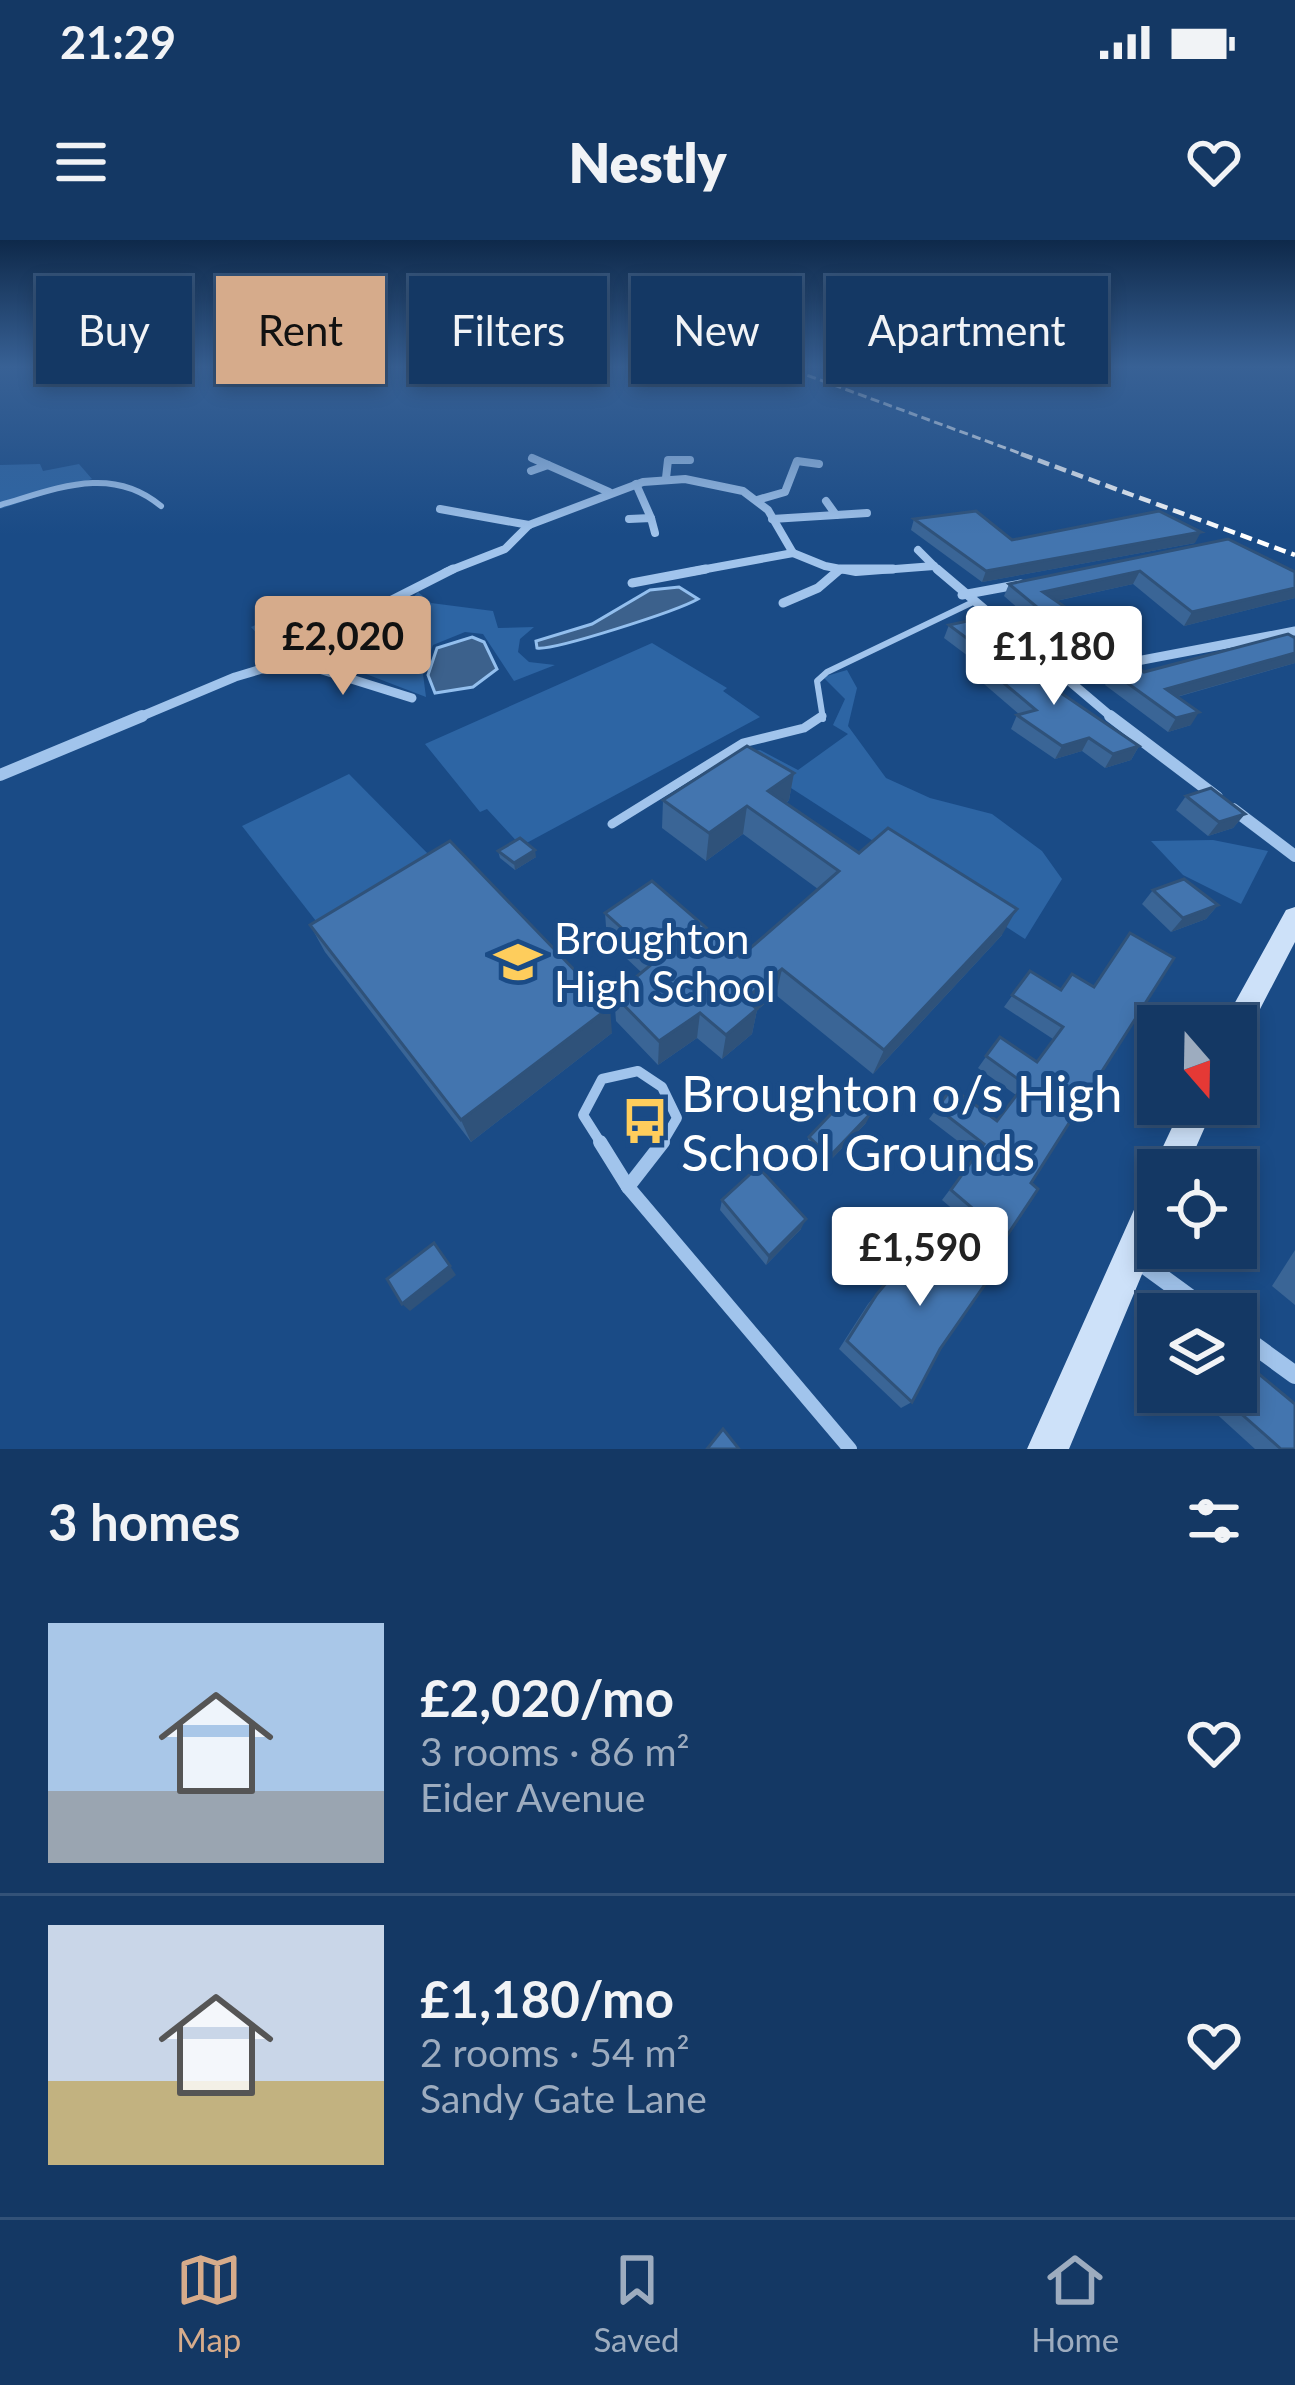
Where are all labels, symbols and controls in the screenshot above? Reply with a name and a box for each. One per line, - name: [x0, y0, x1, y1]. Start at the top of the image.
- text: 21:29: [60, 15, 176, 69]
- icon: menu: [48, 129, 114, 195]
- icon: heart: [1181, 129, 1247, 195]
- text: Nestly: [568, 130, 727, 195]
- chip: Buy: [36, 276, 192, 384]
- chip: Rent: [216, 276, 385, 384]
- chip: Filters: [409, 276, 607, 384]
- chip: New: [631, 276, 802, 384]
- chip: Apartment: [826, 276, 1108, 384]
- pin: £2,020: [245, 596, 441, 698]
- pin: £1,180: [956, 606, 1152, 708]
- text: £2,020: [282, 612, 404, 658]
- text: £1,180: [993, 622, 1115, 668]
- place label: Broughton High School: [554, 913, 776, 1011]
- school or university icon: Broughton High School: [493, 937, 543, 987]
- north arrow: [1137, 1005, 1257, 1125]
- map controls: [1137, 1005, 1257, 1413]
- place label: Broughton o/s High School Grounds: [681, 1062, 1122, 1182]
- bus stop icon: Broughton o/s High School Grounds: [620, 1096, 670, 1146]
- button: locate: [1137, 1149, 1257, 1269]
- pin: £1,590: [822, 1207, 1018, 1309]
- text: £1,590: [859, 1223, 981, 1269]
- button: layers: [1137, 1293, 1257, 1413]
- icon: filters: [1181, 1488, 1247, 1554]
- text: 3 homes: [48, 1491, 240, 1552]
- text: £2,020/mo: [420, 1667, 674, 1728]
- icon: home: [144, 1671, 288, 1815]
- icon: heart: [1181, 1710, 1247, 1776]
- text: 3 rooms · 86 m²: [420, 1728, 690, 1774]
- text: Eider Avenue: [420, 1774, 645, 1820]
- text: £1,180/mo: [420, 1968, 674, 2029]
- icon: home: [144, 1973, 288, 2117]
- icon: heart: [1181, 2012, 1247, 2078]
- text: 2 rooms · 54 m²: [420, 2029, 690, 2075]
- text: Sandy Gate Lane: [420, 2075, 707, 2121]
- tab: Map: [176, 2247, 242, 2359]
- tab: Saved: [593, 2247, 680, 2359]
- tab: Home: [1031, 2247, 1119, 2359]

